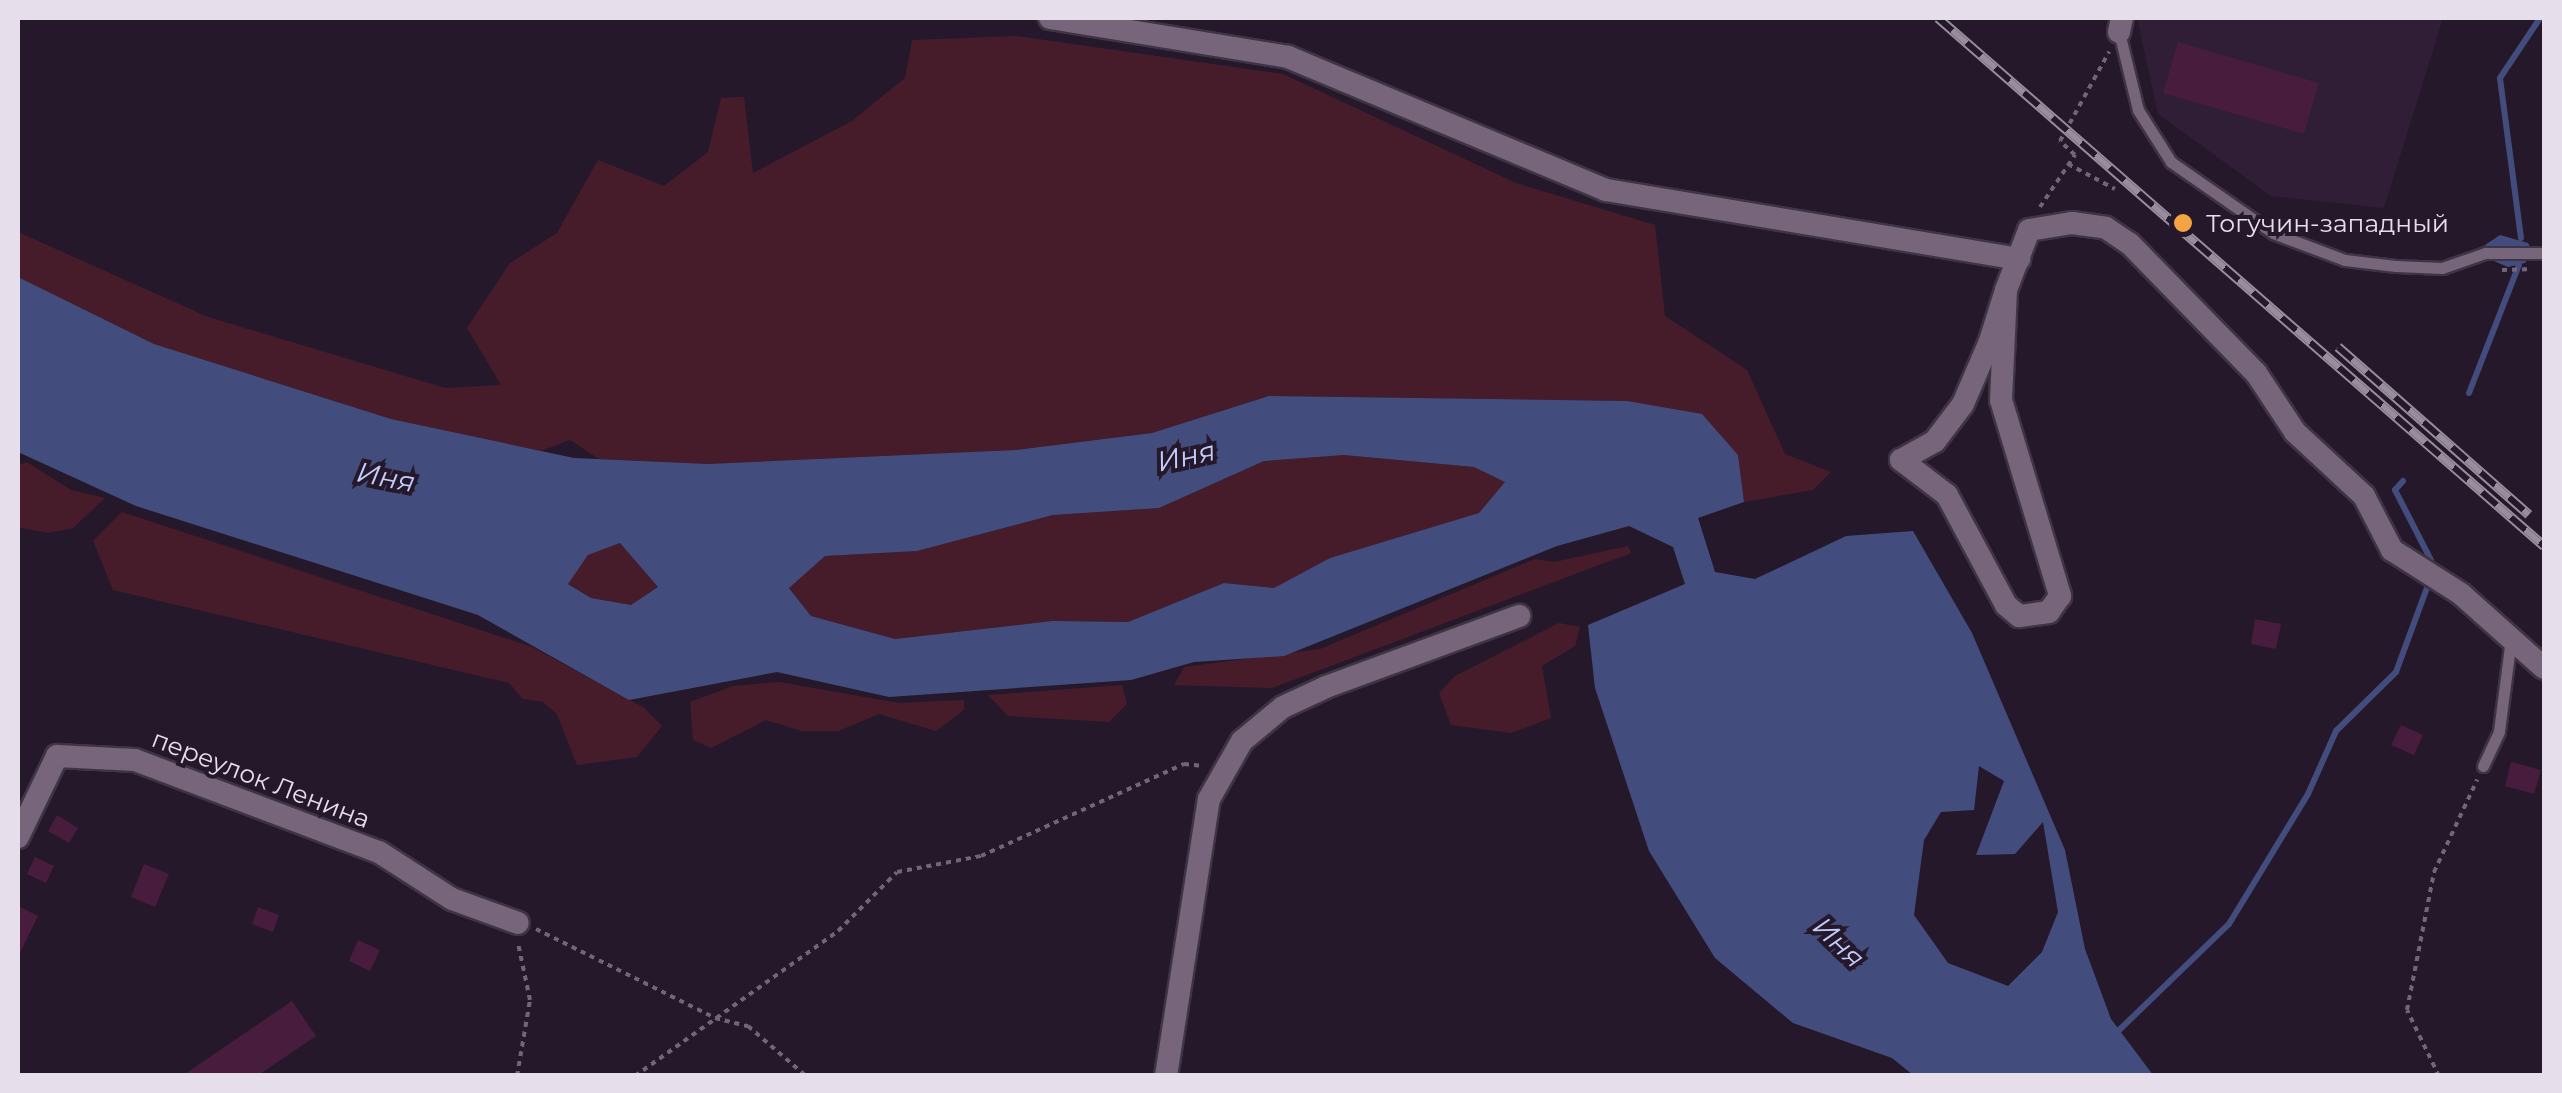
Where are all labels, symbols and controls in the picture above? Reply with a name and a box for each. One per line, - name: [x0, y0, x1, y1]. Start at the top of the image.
- place label: Тогучин-западный: [2206, 208, 2449, 238]
- marker: Тогучин-западный: [2170, 210, 2196, 236]
- water label: Иня: [1154, 433, 1218, 479]
- water label: Иня: [354, 455, 418, 499]
- street label: переулок Ленина: [148, 724, 374, 834]
- water label: Иня: [1806, 909, 1872, 975]

